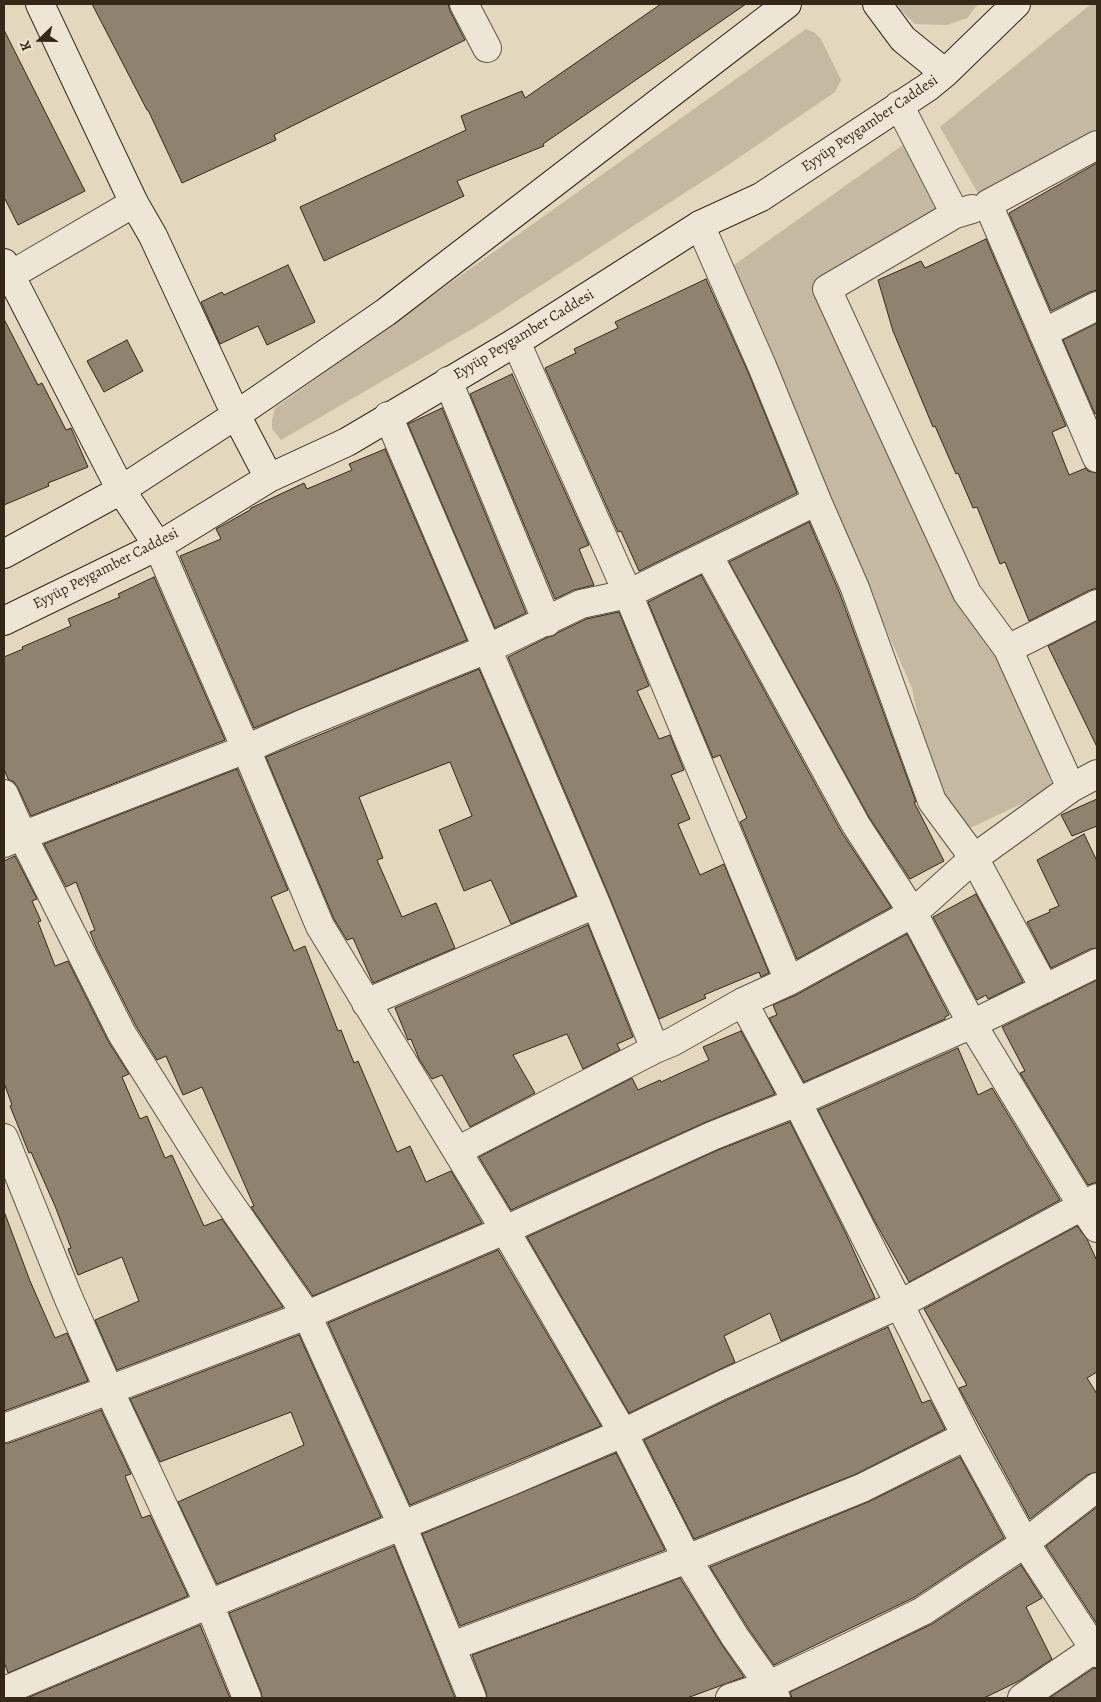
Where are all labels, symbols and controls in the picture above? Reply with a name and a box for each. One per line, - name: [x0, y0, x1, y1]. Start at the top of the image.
- north arrow: [15, 15, 65, 65]
- text: K: [15, 38, 36, 54]
- street label: Eyyüp Peygamber Caddesi: [798, 72, 942, 176]
- street label: Eyyüp Peygamber Caddesi: [450, 286, 598, 384]
- street label: Eyyüp Peygamber Caddesi: [30, 524, 182, 614]

